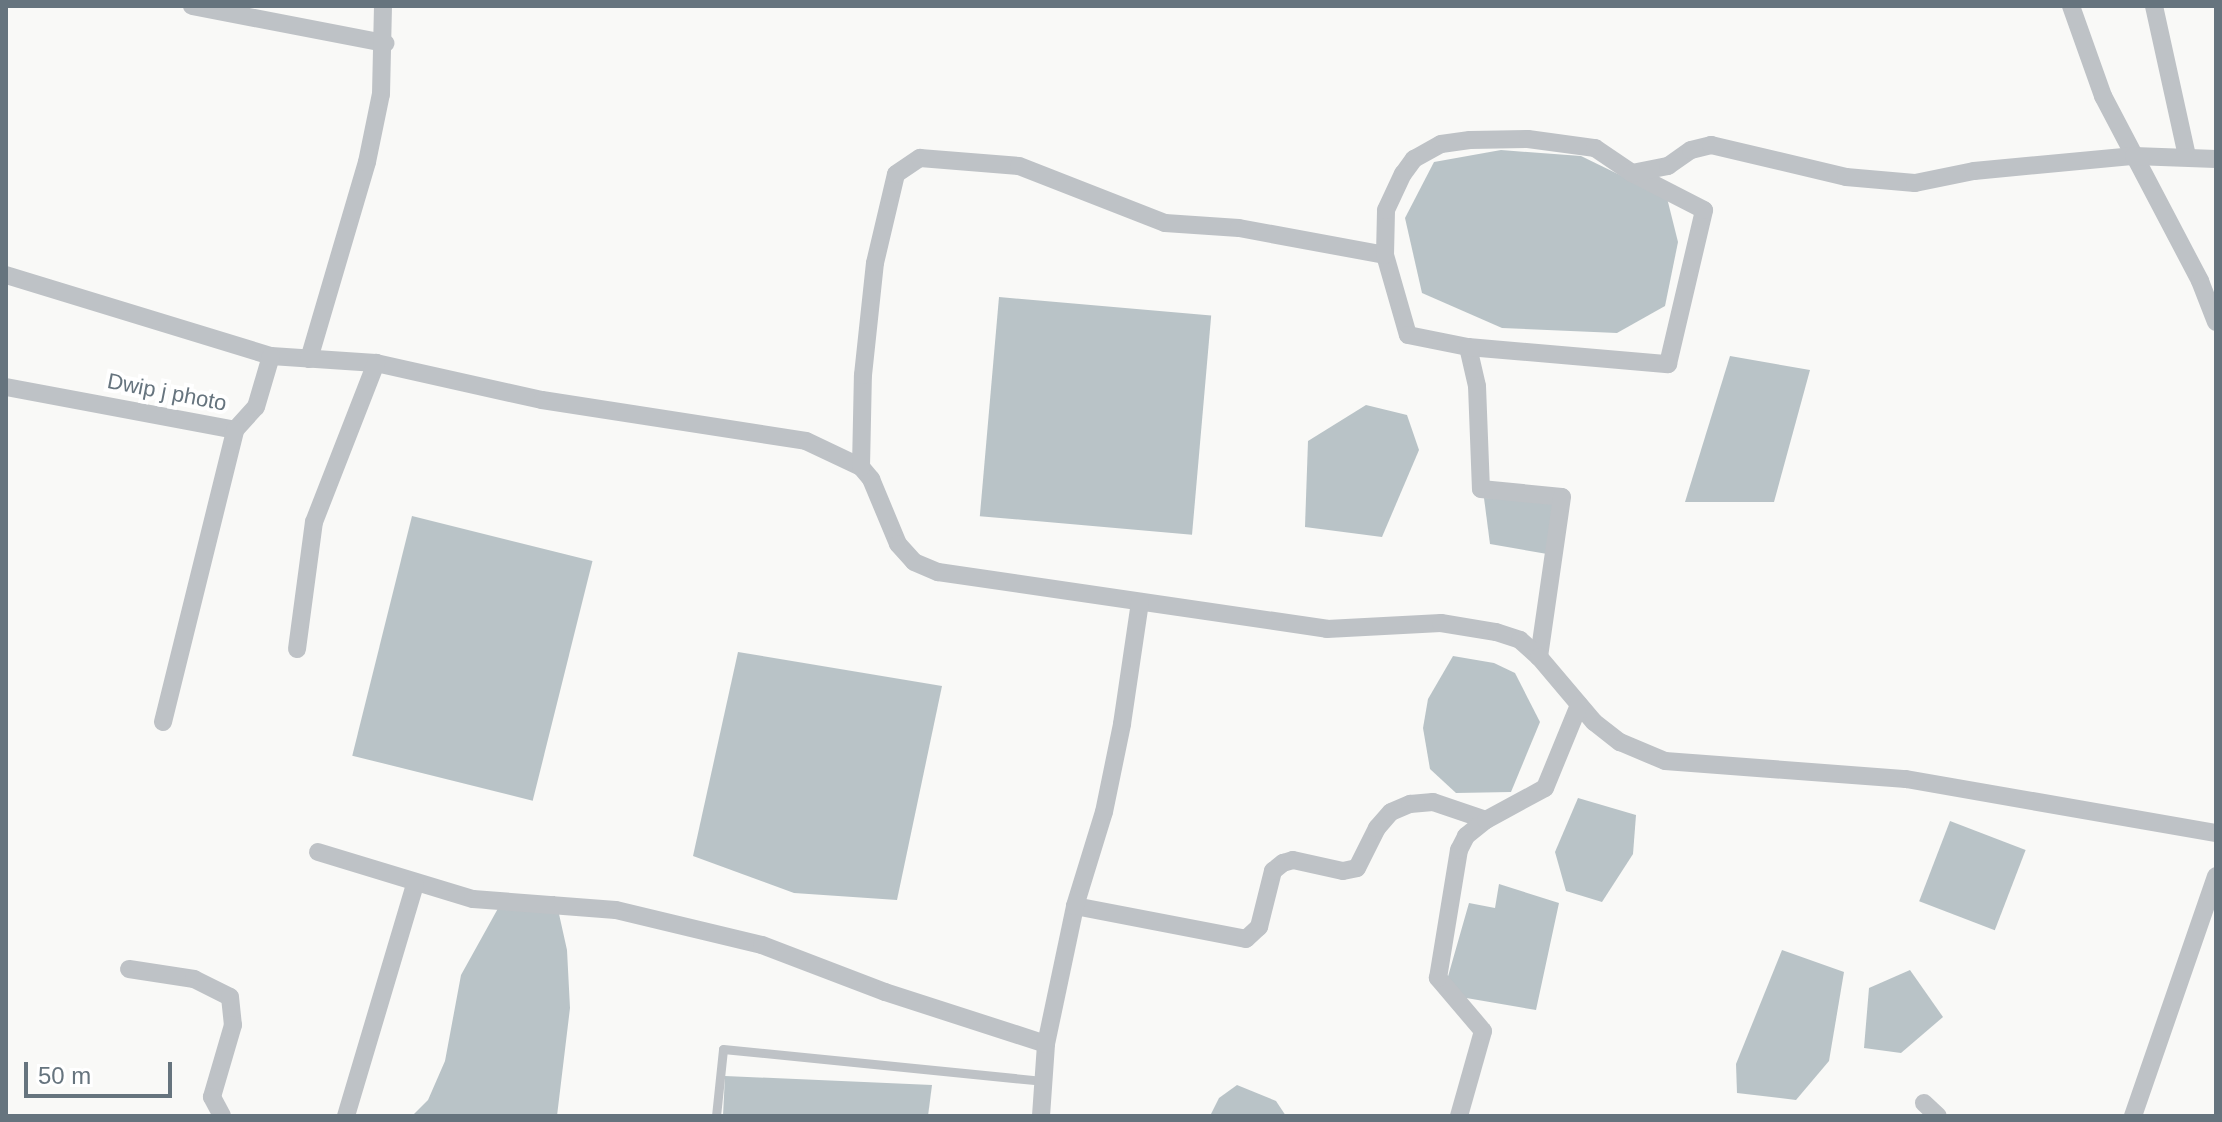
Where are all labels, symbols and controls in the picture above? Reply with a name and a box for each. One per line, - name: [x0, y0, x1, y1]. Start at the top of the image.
- street label: Dwip j photo: [105, 367, 229, 417]
- scale bar: [28, 1046, 176, 1096]
- text: 50 m: [38, 1062, 91, 1089]

